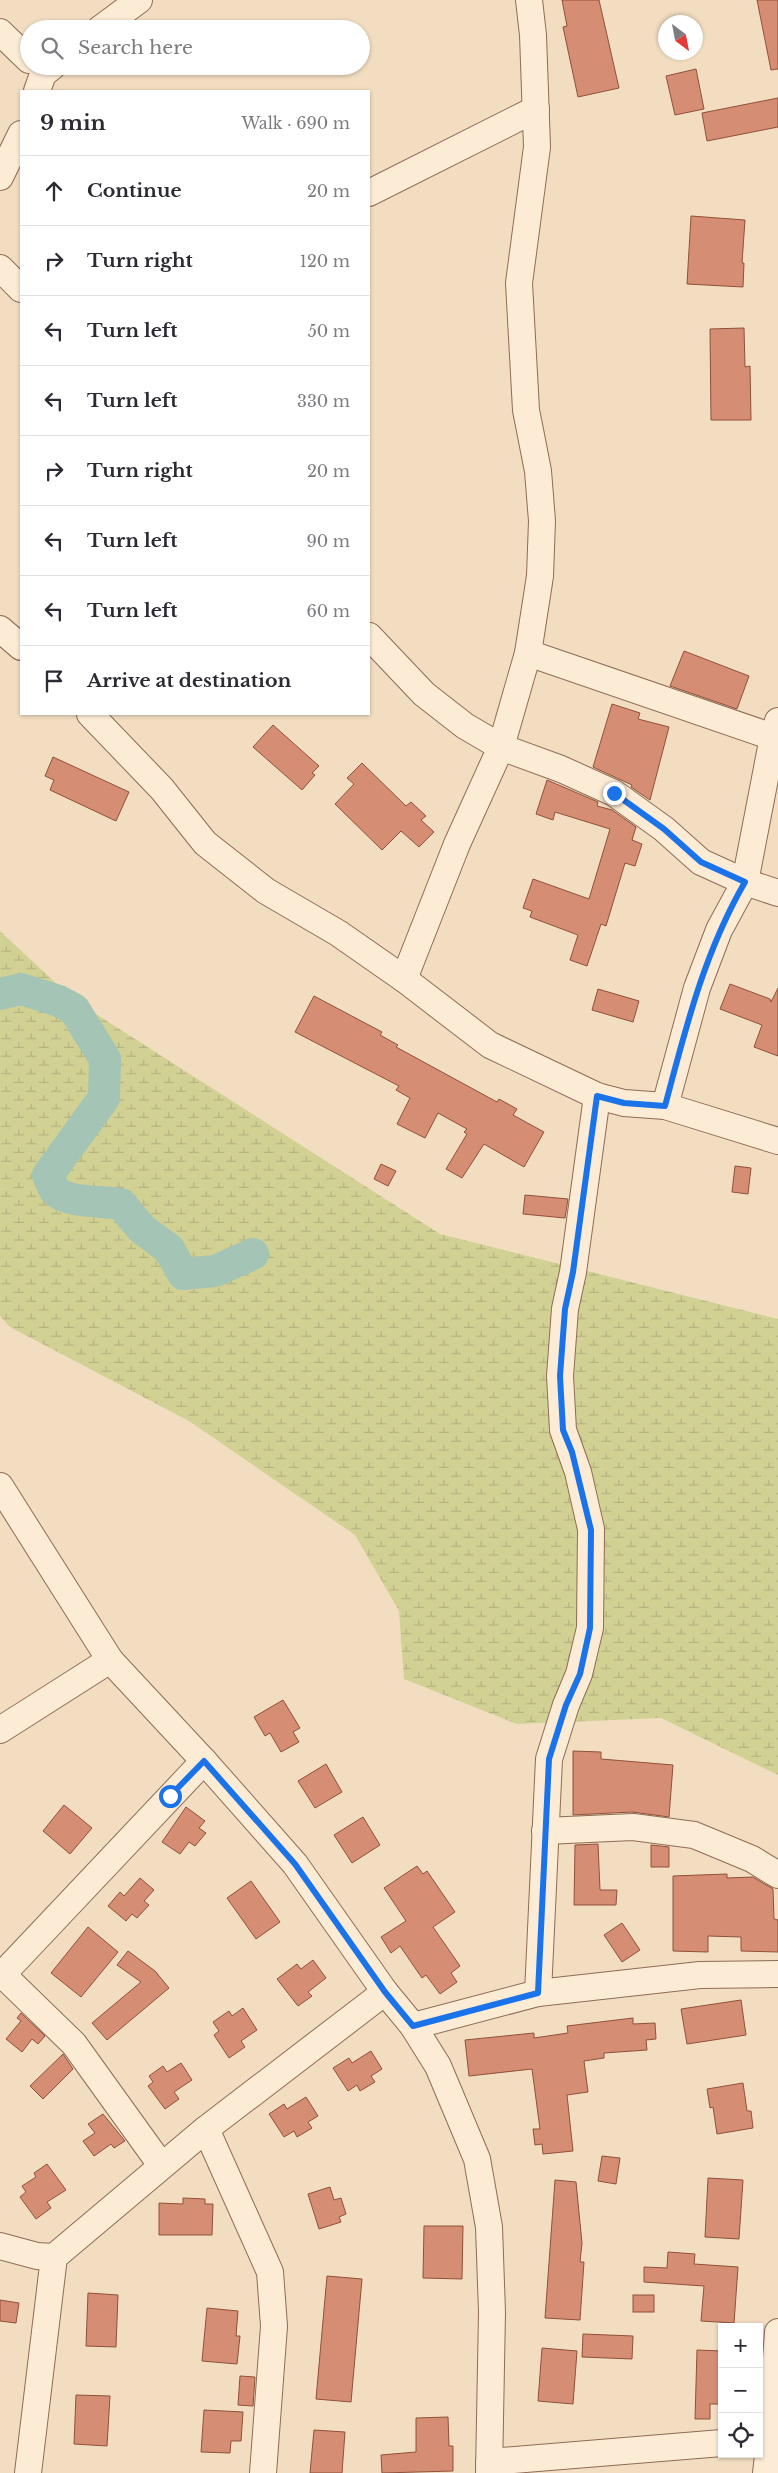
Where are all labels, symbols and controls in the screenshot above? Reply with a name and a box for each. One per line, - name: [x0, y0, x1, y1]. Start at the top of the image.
- north arrow: [658, 15, 703, 60]
- search box: [20, 20, 370, 75]
- icon: search: [38, 34, 66, 62]
- text: Search here: [78, 36, 193, 59]
- text: 9 min: [40, 110, 106, 136]
- text: Walk · 690 m: [241, 113, 350, 133]
- icon: ahead: [40, 177, 68, 205]
- text: Continue: [87, 179, 182, 202]
- text: 20 m: [307, 181, 350, 201]
- icon: right: [40, 247, 68, 275]
- text: Turn right: [87, 249, 193, 272]
- text: 120 m: [300, 251, 350, 271]
- icon: left: [40, 317, 68, 345]
- text: Turn left: [87, 319, 178, 342]
- text: 50 m: [308, 321, 350, 341]
- icon: left: [40, 387, 68, 415]
- text: Turn left: [87, 389, 178, 412]
- text: 330 m: [297, 391, 350, 411]
- icon: right: [40, 457, 68, 485]
- text: Turn right: [87, 459, 193, 482]
- text: 20 m: [307, 461, 350, 481]
- icon: left: [40, 527, 68, 555]
- text: Turn left: [87, 529, 178, 552]
- text: 90 m: [307, 531, 350, 551]
- icon: left: [40, 597, 68, 625]
- text: Turn left: [87, 599, 178, 622]
- text: 60 m: [307, 601, 350, 621]
- icon: arrive: [40, 667, 68, 695]
- text: Arrive at destination: [87, 669, 291, 692]
- route end: [603, 782, 626, 805]
- route start: [159, 1785, 182, 1808]
- map controls: [718, 2323, 763, 2458]
- button: +: [718, 2323, 763, 2368]
- button: −: [718, 2368, 763, 2413]
- button: locate: [718, 2413, 763, 2458]

